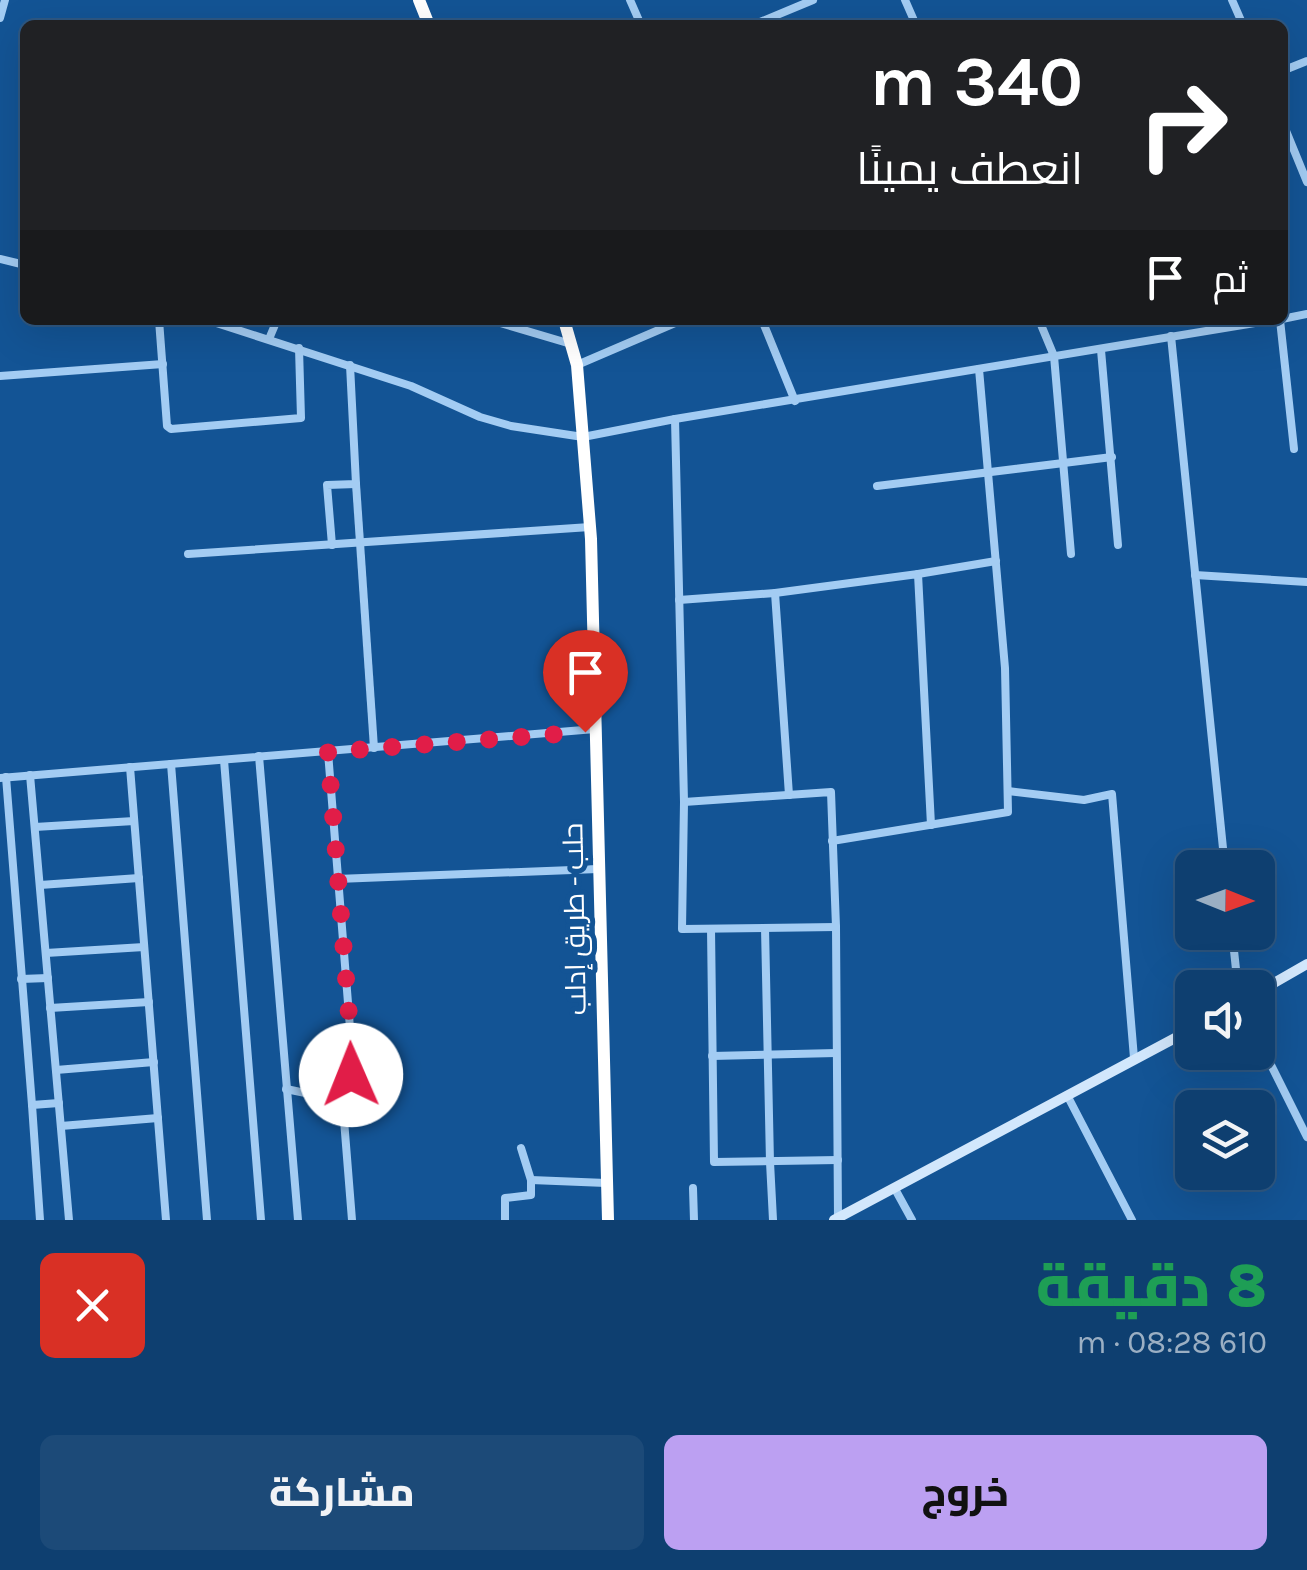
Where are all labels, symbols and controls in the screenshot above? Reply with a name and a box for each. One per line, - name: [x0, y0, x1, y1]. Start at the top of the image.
- text: 340 m: [869, 41, 1083, 123]
- icon: right: [1118, 60, 1248, 190]
- text: انعطف يمينًا: [856, 143, 1083, 195]
- icon: arrive: [1138, 250, 1193, 305]
- text: ثم: [1213, 257, 1248, 302]
- pin: [543, 630, 628, 733]
- icon: arrive: [558, 645, 613, 700]
- street label: حلب - طريق إدلب: [556, 823, 594, 1015]
- north arrow: [1175, 850, 1275, 950]
- map controls: [1175, 850, 1275, 1190]
- button: sound: [1175, 970, 1275, 1070]
- position arrow: [299, 1023, 403, 1127]
- button: layers: [1175, 1090, 1275, 1190]
- text: 8 دقيقة: [1036, 1251, 1267, 1321]
- button: close: [40, 1253, 145, 1358]
- text: 610 m · 08:28: [1076, 1324, 1267, 1361]
- button: مشاركة: [40, 1435, 644, 1550]
- button: خروج: [664, 1435, 1267, 1550]

